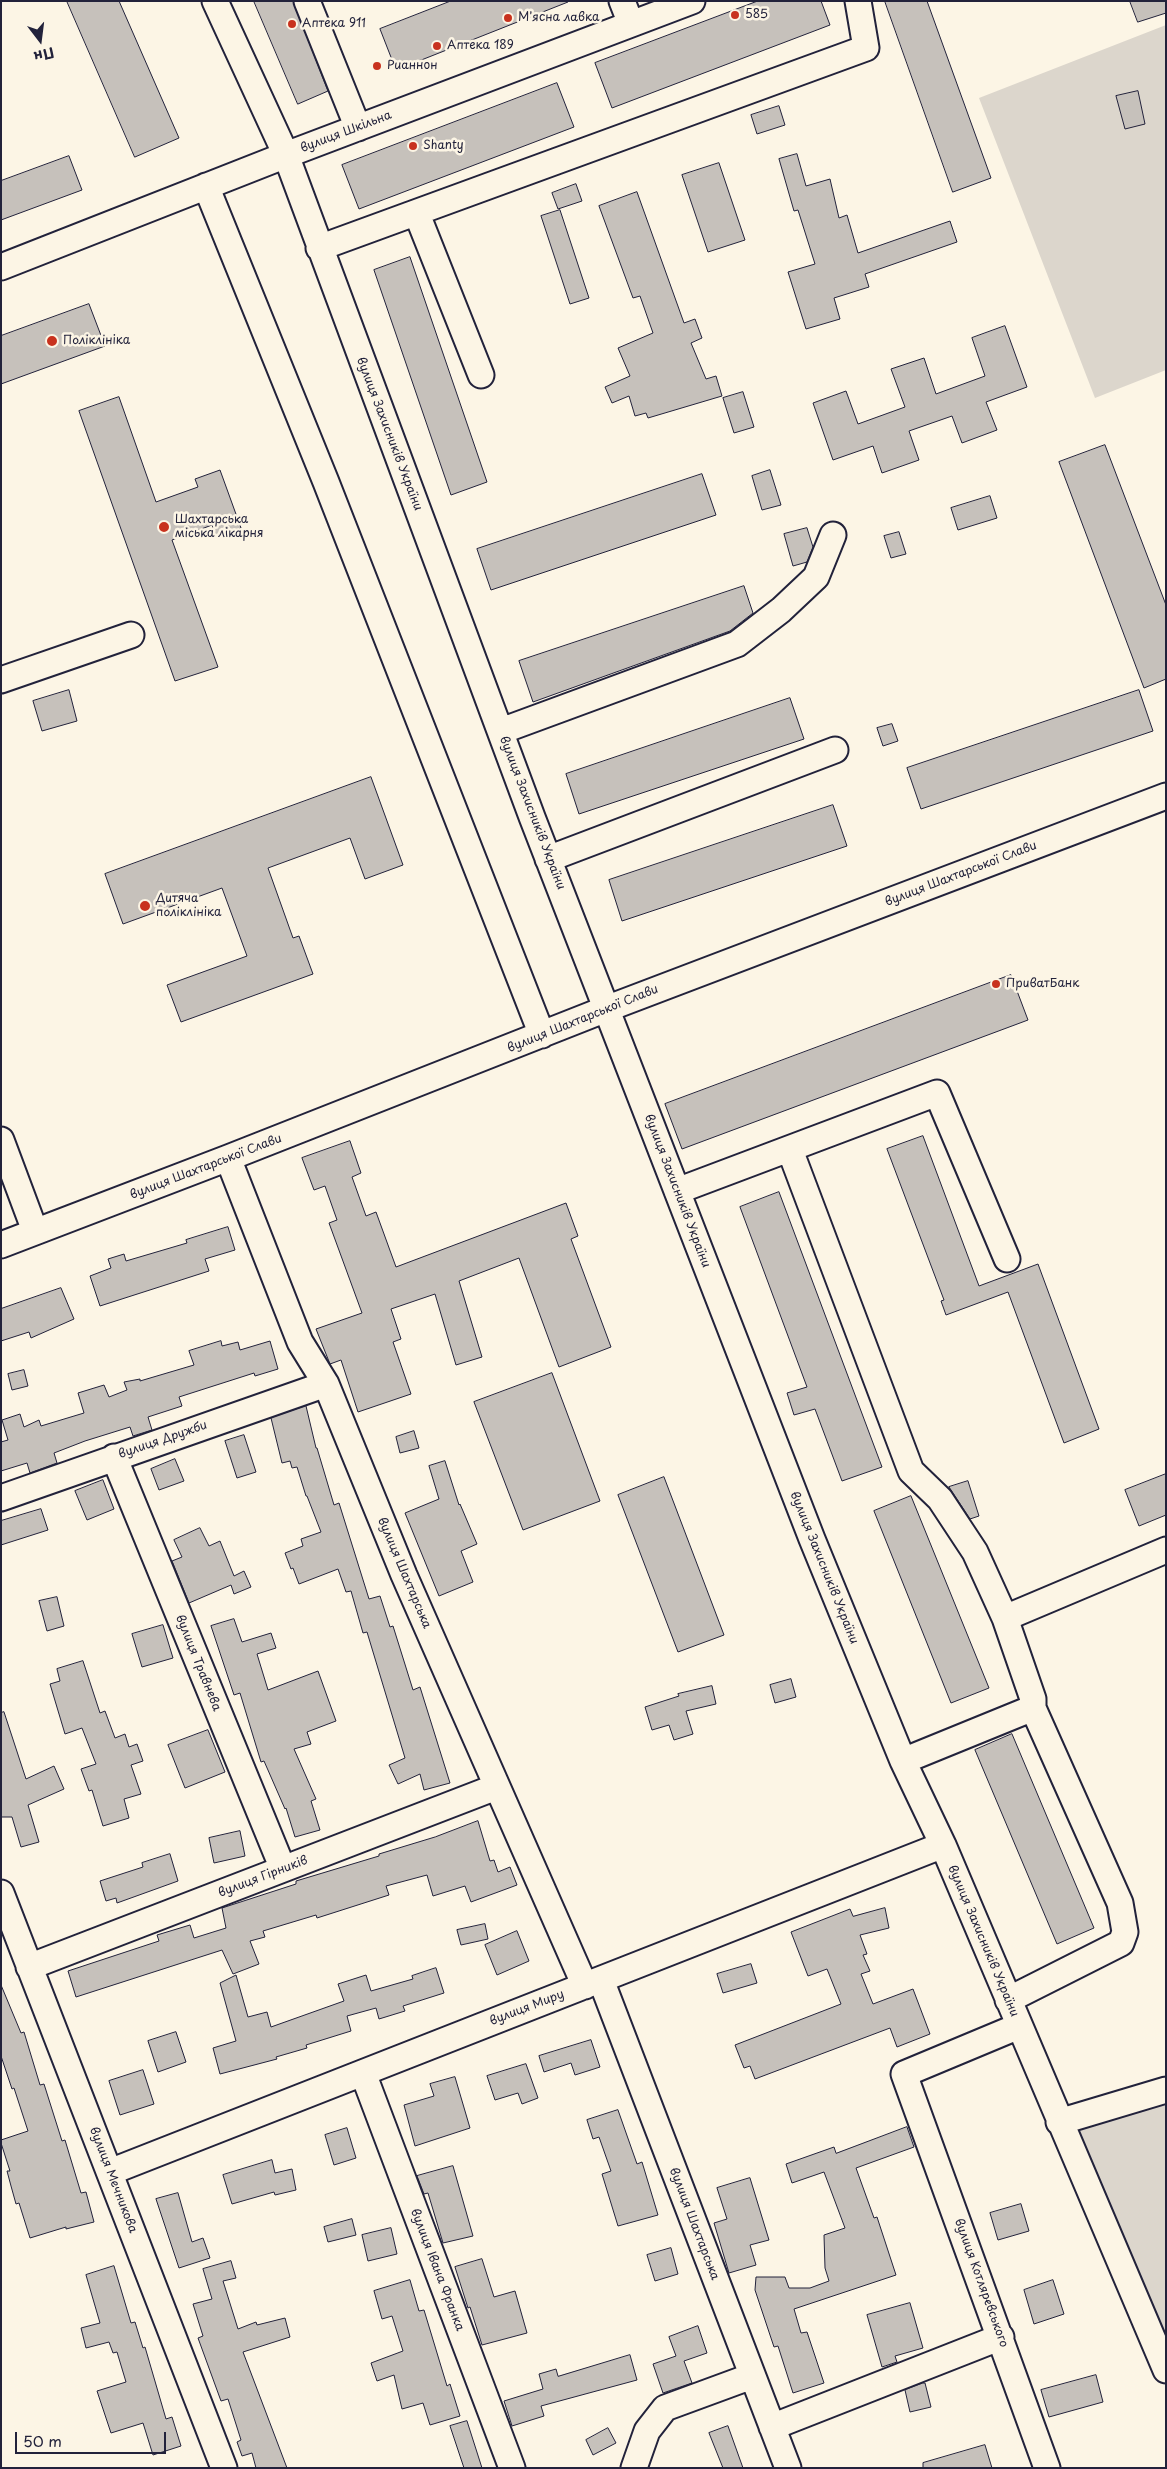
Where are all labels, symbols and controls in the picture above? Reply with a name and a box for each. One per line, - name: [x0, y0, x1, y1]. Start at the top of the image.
- place label: 585: [745, 8, 768, 22]
- marker: 585: [729, 9, 741, 21]
- place label: М'ясна лавка: [518, 11, 599, 25]
- marker: М'ясна лавка: [502, 12, 514, 24]
- north arrow: [15, 15, 65, 65]
- place label: Аптека 911: [302, 17, 366, 31]
- marker: Аптека 911: [286, 18, 298, 30]
- place label: Аптека 189: [447, 39, 514, 53]
- marker: Аптека 189: [431, 40, 443, 52]
- text: Пн: [31, 42, 57, 68]
- place label: Рианнон: [387, 59, 437, 73]
- marker: Рианнон: [371, 60, 383, 72]
- street label: вулиця Шкільна: [298, 108, 394, 156]
- place label: Shanty: [423, 139, 464, 153]
- marker: Shanty: [407, 140, 419, 152]
- marker: Поліклініка: [45, 334, 59, 348]
- place label: Поліклініка: [63, 334, 130, 348]
- street label: вулиця Захисників України: [353, 355, 425, 513]
- place label: Шахтарська міська лікарня: [175, 513, 264, 541]
- marker: Шахтарська міська лікарня: [157, 520, 171, 534]
- street label: вулиця Захисників України: [496, 734, 568, 892]
- street label: вулиця Шахтарської Слави: [883, 838, 1039, 910]
- place label: Дитяча поліклініка: [156, 892, 221, 920]
- marker: Дитяча поліклініка: [138, 899, 152, 913]
- place label: ПриватБанк: [1006, 977, 1079, 991]
- marker: ПриватБанк: [990, 978, 1002, 990]
- street label: вулиця Шахтарської Слави: [505, 982, 661, 1056]
- street label: вулиця Захисників України: [641, 1112, 713, 1270]
- street label: вулиця Шахтарської Слави: [128, 1131, 284, 1203]
- street label: вулиця Дружби: [117, 1418, 209, 1462]
- street label: вулиця Захисників України: [787, 1490, 861, 1646]
- street label: вулиця Шахтарська: [374, 1515, 434, 1631]
- street label: вулиця Травнева: [172, 1613, 224, 1713]
- street label: вулиця Гірників: [216, 1853, 310, 1901]
- street label: вулиця Захисників України: [944, 1863, 1022, 2019]
- street label: вулиця Миру: [488, 1987, 566, 2029]
- street label: вулиця Мечникова: [86, 2125, 140, 2235]
- street label: вулиця Шахтарська: [666, 2166, 722, 2282]
- street label: вулиця Івана Франка: [407, 2207, 467, 2333]
- street label: вулиця Котляревського: [951, 2217, 1011, 2349]
- scale bar: [18, 2422, 169, 2454]
- text: 50 m: [23, 2429, 62, 2452]

